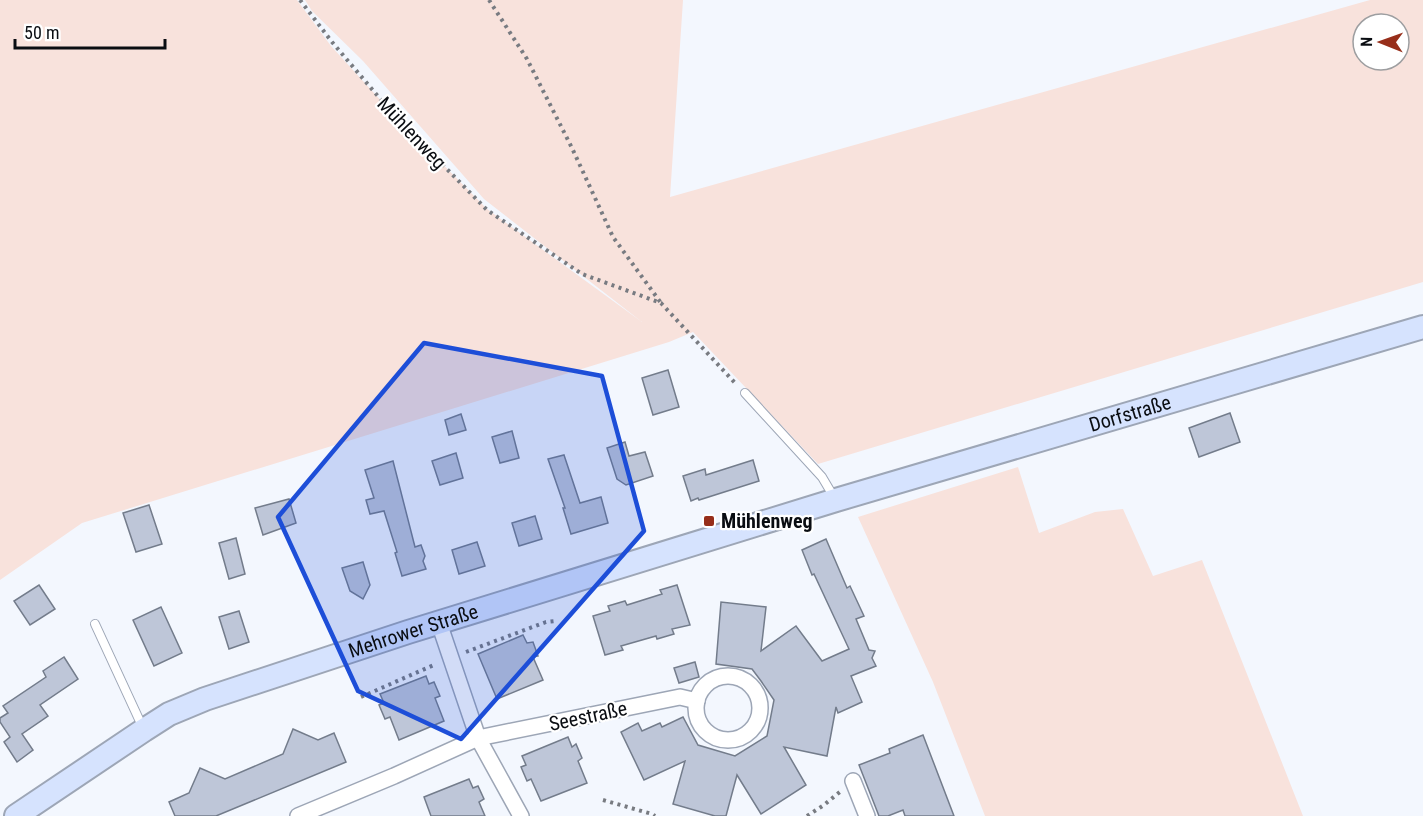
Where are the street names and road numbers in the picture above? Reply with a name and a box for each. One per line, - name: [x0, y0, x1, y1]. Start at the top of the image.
- street label: Mühlenweg: [372, 92, 452, 174]
- street label: Dorfstraße: [1086, 390, 1174, 437]
- street label: Mehrower Straße: [345, 599, 481, 663]
- street label: Seestraße: [547, 696, 629, 736]

